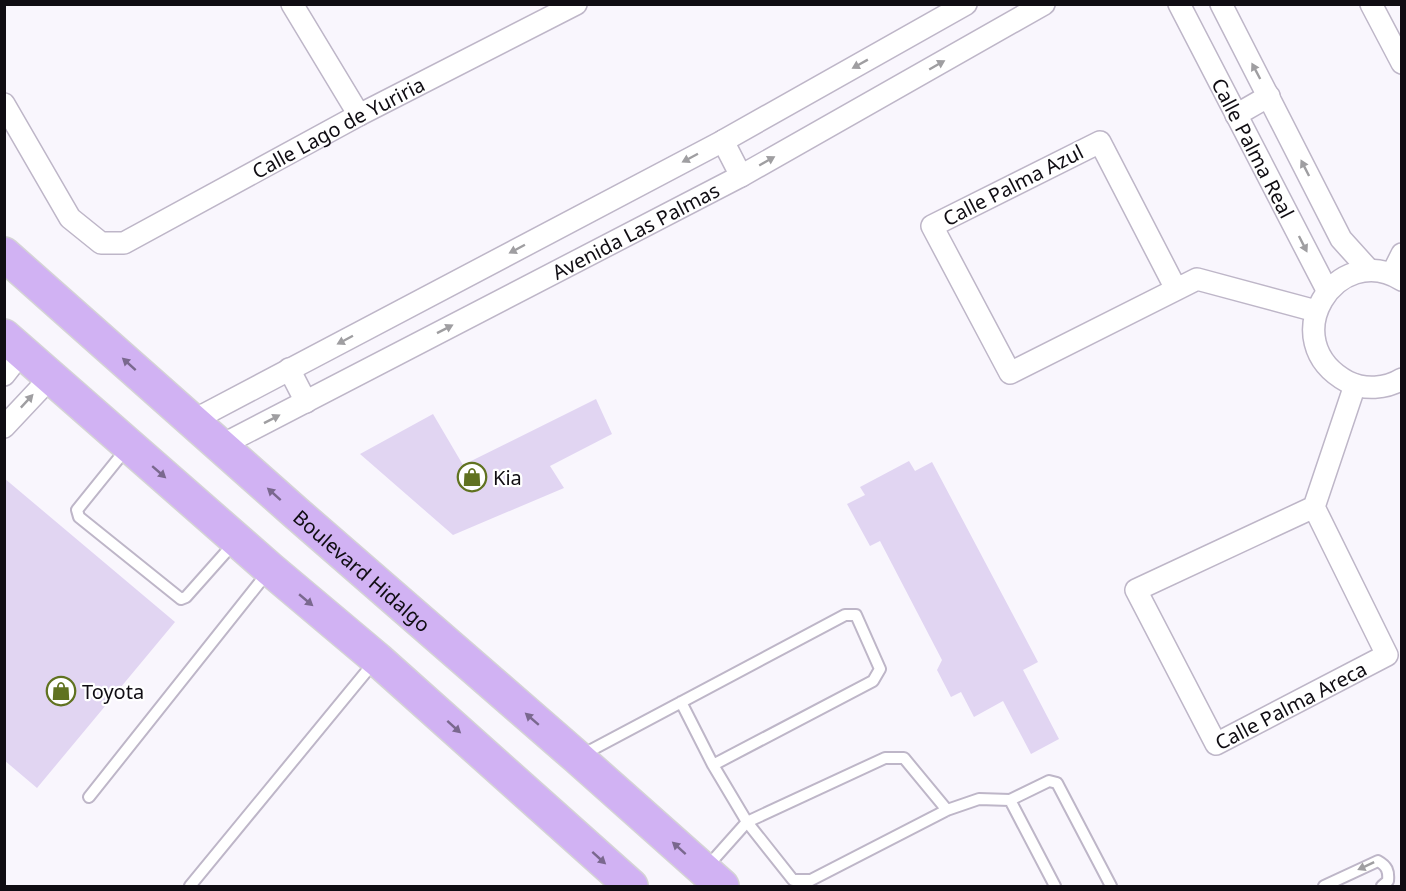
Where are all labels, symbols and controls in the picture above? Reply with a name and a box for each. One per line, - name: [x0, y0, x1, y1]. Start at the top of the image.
- one-way arrow: [851, 59, 868, 69]
- one-way arrow: [929, 60, 946, 70]
- one-way arrow: [1251, 62, 1261, 79]
- street label: Calle Lago de Yuriria: [247, 70, 429, 184]
- street label: Calle Palma Real: [1206, 73, 1301, 223]
- street label: Calle Palma Azul: [938, 138, 1088, 232]
- one-way arrow: [681, 153, 698, 163]
- one-way arrow: [759, 156, 775, 167]
- one-way arrow: [1300, 159, 1310, 176]
- street label: Avenida Las Palmas: [547, 176, 724, 285]
- one-way arrow: [1298, 235, 1308, 252]
- one-way arrow: [508, 244, 525, 254]
- one-way arrow: [437, 324, 454, 334]
- one-way arrow: [336, 335, 353, 345]
- one-way arrow: [122, 358, 137, 371]
- one-way arrow: [20, 394, 34, 409]
- one-way arrow: [264, 414, 281, 424]
- shop icon: Kia: [456, 461, 488, 493]
- place label: Kia: [493, 464, 522, 491]
- one-way arrow: [151, 465, 166, 478]
- one-way arrow: [267, 487, 282, 501]
- street label: Boulevard Hidalgo: [288, 503, 437, 638]
- one-way arrow: [298, 593, 314, 606]
- street label: Calle Palma Areca: [1210, 655, 1371, 756]
- shop icon: Toyota: [45, 675, 77, 707]
- place label: Toyota: [82, 678, 144, 705]
- one-way arrow: [525, 712, 540, 725]
- one-way arrow: [446, 720, 461, 734]
- one-way arrow: [671, 841, 686, 855]
- one-way arrow: [591, 851, 606, 864]
- one-way arrow: [1356, 861, 1374, 871]

